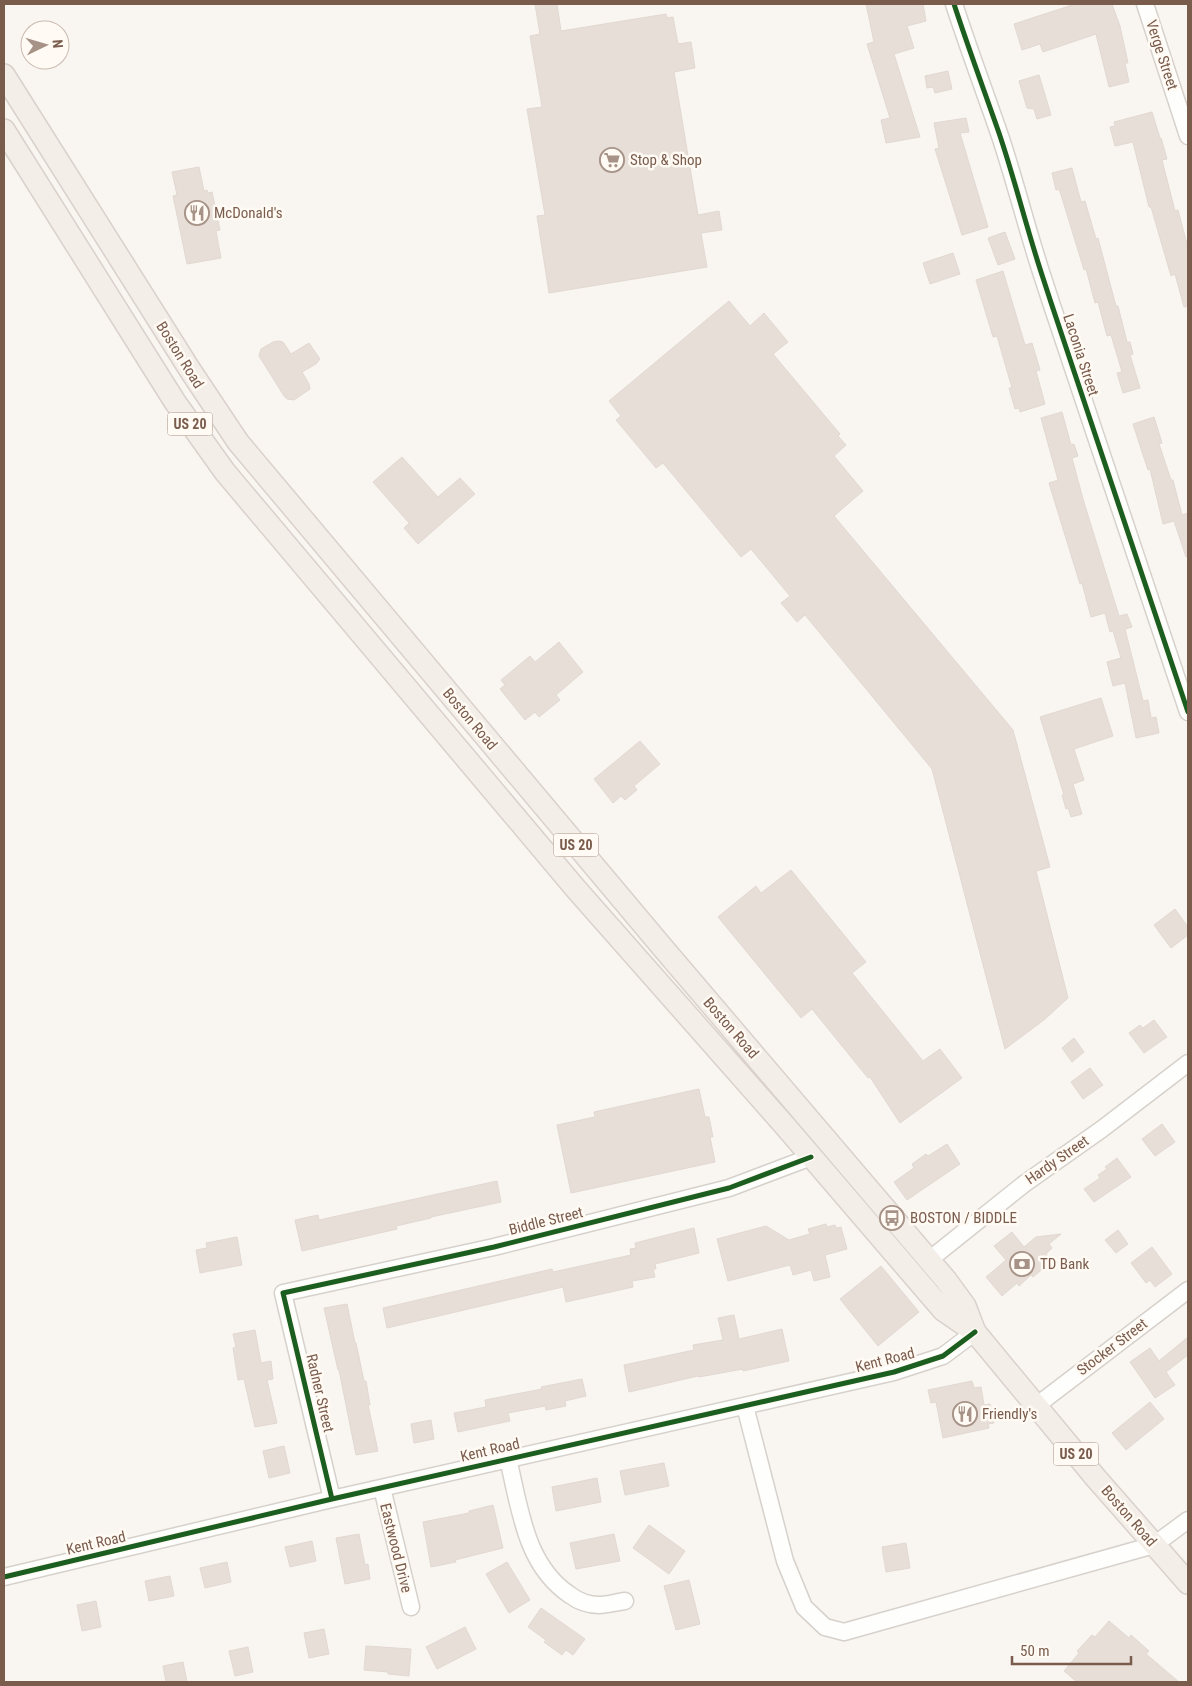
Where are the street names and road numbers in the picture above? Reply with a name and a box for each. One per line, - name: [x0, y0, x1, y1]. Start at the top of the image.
- street label: Verge Street: [1142, 18, 1182, 92]
- street label: Laconia Street: [1059, 312, 1103, 398]
- street label: Boston Road: [152, 318, 208, 392]
- road number: US 20: [168, 412, 212, 436]
- street label: Boston Road: [439, 684, 501, 754]
- road number: US 20: [554, 834, 598, 856]
- street label: Boston Road: [700, 994, 762, 1062]
- street label: Hardy Street: [1022, 1132, 1092, 1188]
- street label: Biddle Street: [507, 1203, 585, 1239]
- street label: Stocker Street: [1073, 1315, 1151, 1379]
- street label: Kent Road: [854, 1344, 916, 1376]
- street label: Radner Street: [302, 1352, 338, 1434]
- street label: Kent Road: [459, 1434, 521, 1466]
- road number: US 20: [1054, 1442, 1098, 1466]
- street label: Boston Road: [1098, 1482, 1160, 1550]
- street label: Eastwood Drive: [376, 1501, 416, 1595]
- street label: Kent Road: [65, 1527, 127, 1559]

